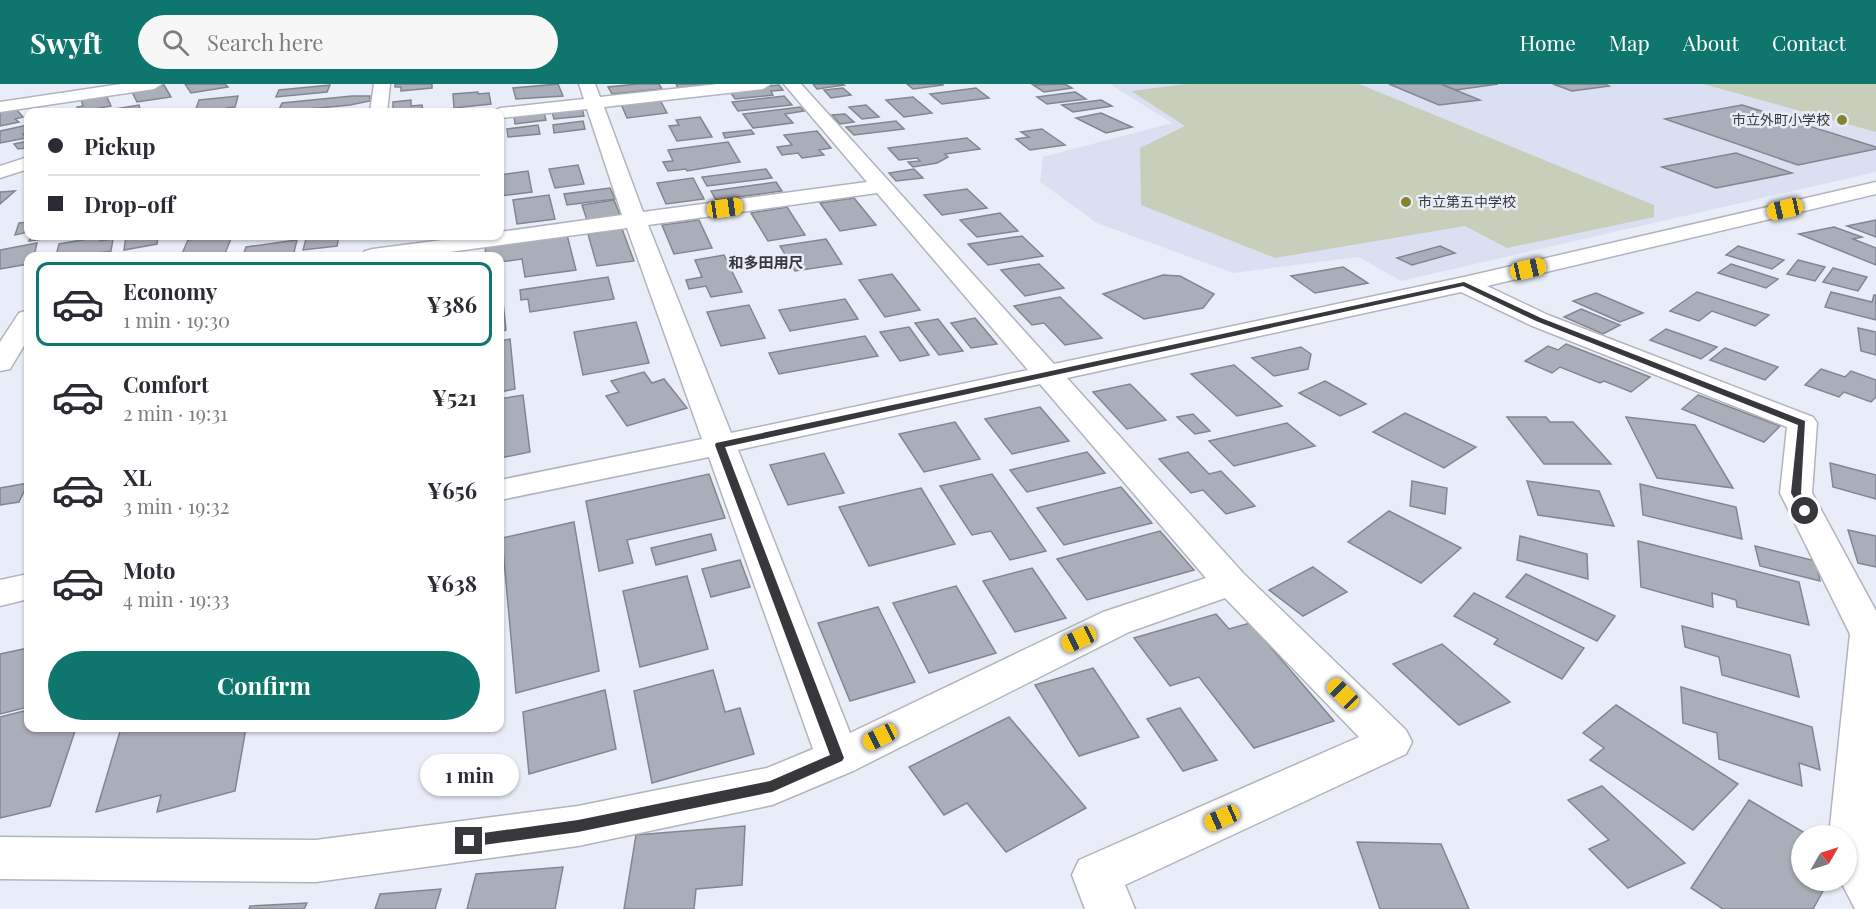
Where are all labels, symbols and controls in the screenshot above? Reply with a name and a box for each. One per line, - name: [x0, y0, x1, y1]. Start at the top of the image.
- search box: [138, 15, 558, 69]
- text: Swyft: [30, 24, 102, 61]
- icon: search: [159, 26, 192, 59]
- text: Search here: [207, 27, 323, 57]
- text: Home: [1520, 28, 1576, 56]
- text: Map: [1609, 28, 1650, 56]
- text: About: [1683, 28, 1739, 56]
- text: Contact: [1772, 28, 1846, 56]
- place label: 市立外町小学校: [1732, 110, 1830, 129]
- marker: 市立外町小学校: [1835, 113, 1849, 127]
- text: Pickup: [84, 131, 155, 161]
- text: Drop-off: [84, 189, 175, 219]
- place label: 市立第五中学校: [1418, 192, 1516, 211]
- marker: 市立第五中学校: [1399, 195, 1413, 209]
- car: [1765, 196, 1805, 222]
- car: [706, 197, 744, 219]
- district label: 和多田用尺: [728, 252, 804, 272]
- car: [1508, 256, 1548, 282]
- text: Economy: [123, 276, 217, 306]
- icon: car: [51, 277, 105, 331]
- text: ¥386: [427, 289, 477, 319]
- text: 1 min · 19:30: [123, 306, 230, 333]
- text: Comfort: [123, 369, 209, 399]
- icon: car: [51, 370, 105, 424]
- text: ¥521: [432, 382, 477, 412]
- text: 2 min · 19:31: [123, 399, 228, 426]
- text: XL: [123, 462, 152, 492]
- icon: car: [51, 463, 105, 517]
- text: ¥656: [427, 475, 477, 505]
- text: 3 min · 19:32: [123, 492, 229, 519]
- route start: [1791, 497, 1818, 524]
- text: Moto: [123, 555, 176, 585]
- icon: car: [51, 556, 105, 610]
- text: ¥638: [427, 568, 477, 598]
- text: 4 min · 19:33: [123, 585, 230, 612]
- car: [1059, 623, 1099, 655]
- button: Confirm: [48, 651, 480, 720]
- car: [1324, 675, 1362, 713]
- car: [860, 721, 900, 753]
- callout: 1 min: [420, 754, 518, 796]
- text: 1 min: [445, 761, 494, 788]
- car: [1202, 802, 1242, 834]
- north arrow: [1791, 825, 1857, 891]
- map controls: [1791, 825, 1857, 891]
- route end: [455, 827, 482, 854]

